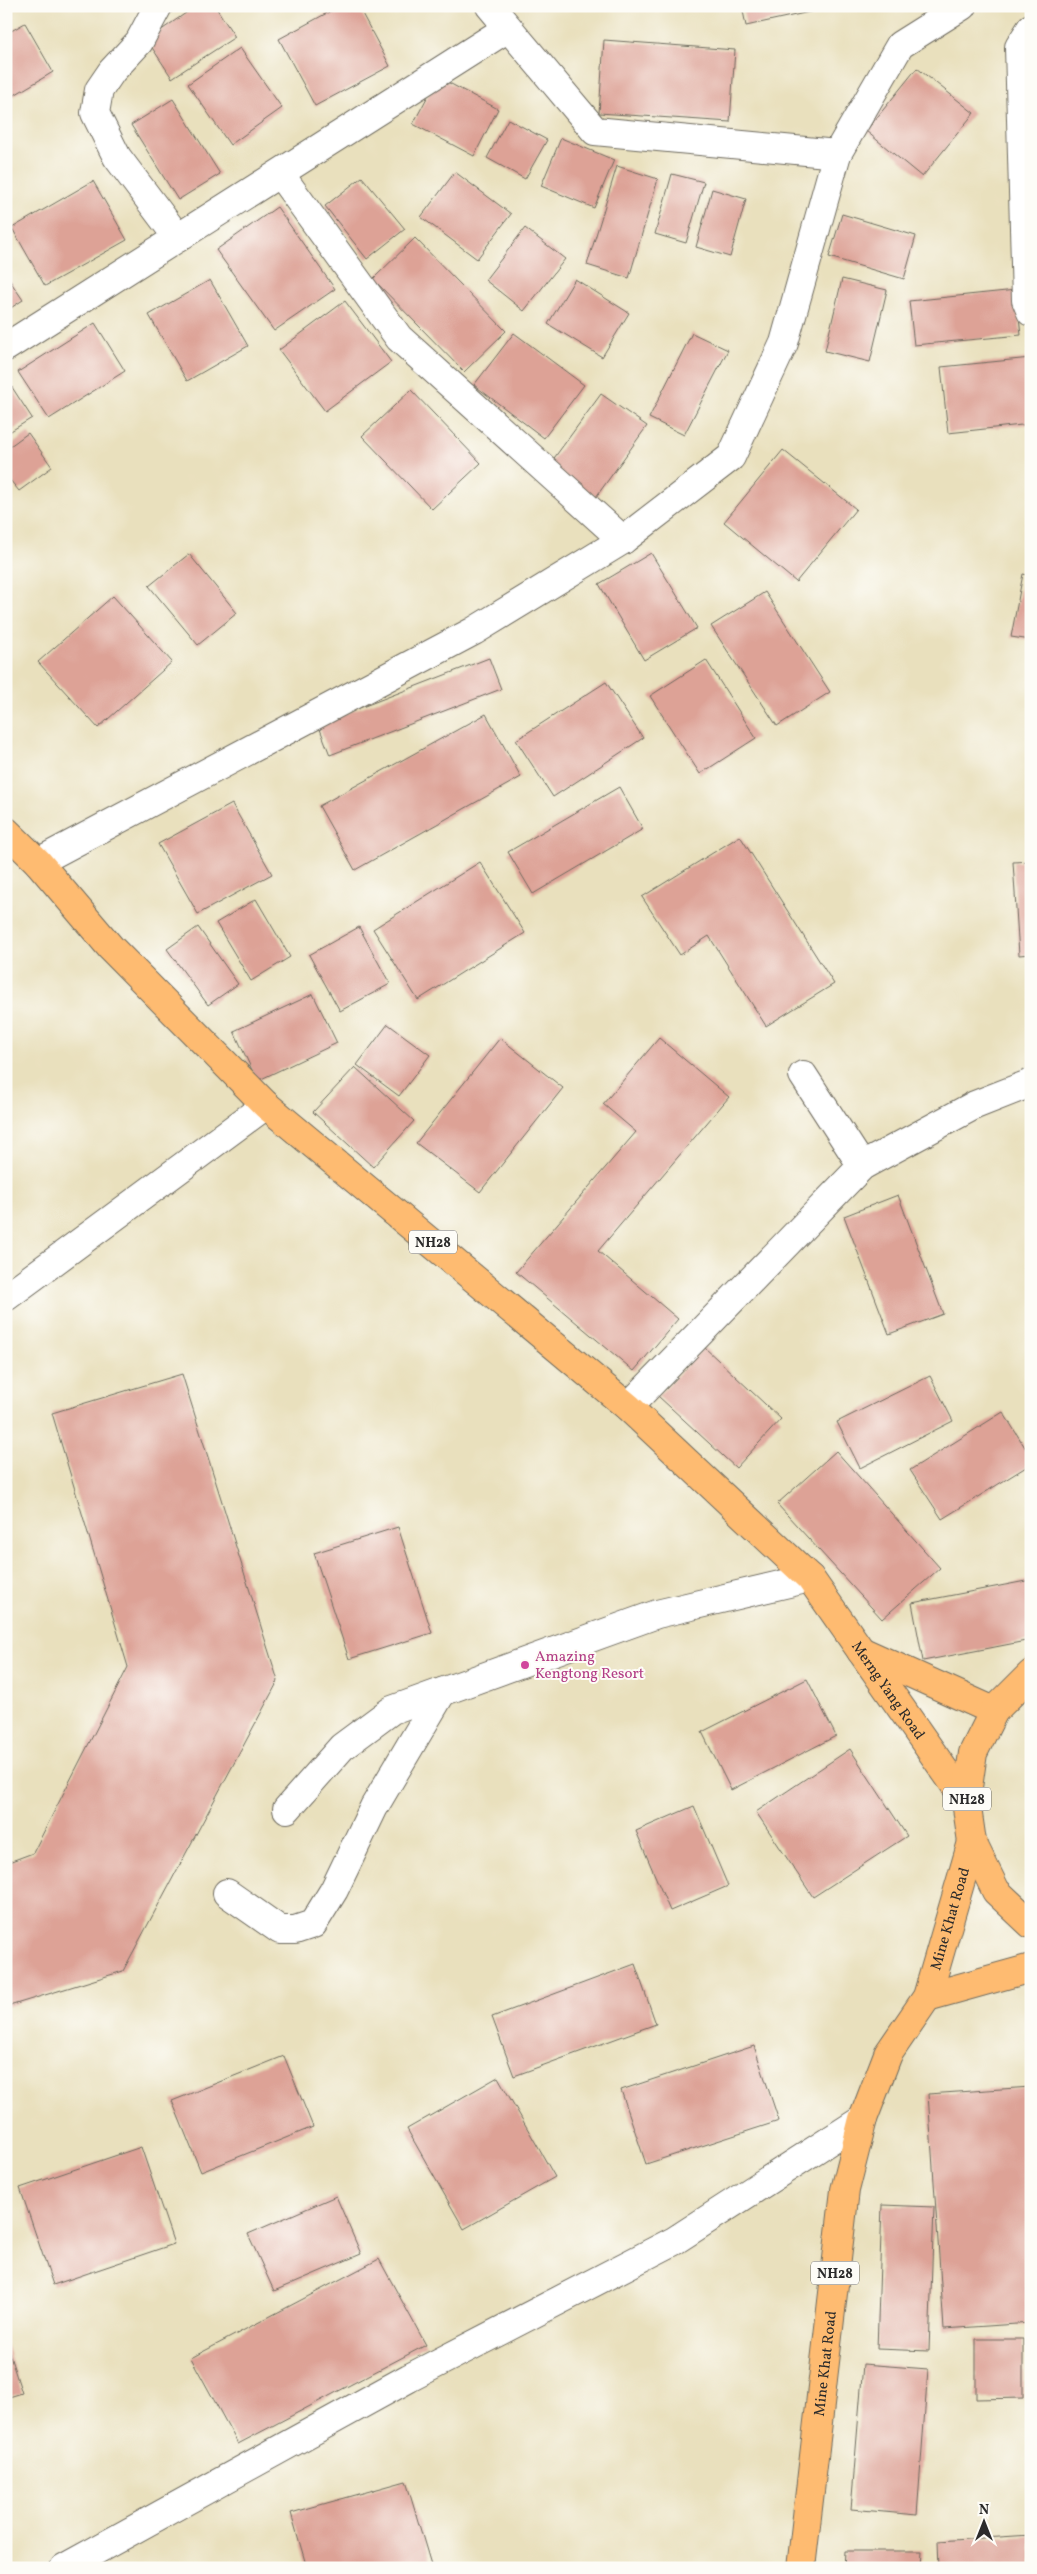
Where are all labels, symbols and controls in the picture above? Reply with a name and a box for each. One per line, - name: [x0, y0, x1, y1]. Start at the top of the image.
- road number: NH28: [409, 1230, 457, 1254]
- street label: Merng Yang Road: [845, 1638, 929, 1744]
- place label: Amazing Kengtong Resort: [535, 1647, 644, 1685]
- marker: Amazing Kengtong Resort: [519, 1659, 531, 1671]
- road number: NH28: [943, 1788, 991, 1810]
- street label: Mine Khat Road: [926, 1865, 976, 1973]
- road number: NH28: [811, 2262, 859, 2284]
- street label: Mine Khat Road: [810, 2310, 843, 2417]
- north arrow: [960, 2496, 1010, 2546]
- text: N: [979, 2501, 989, 2520]

